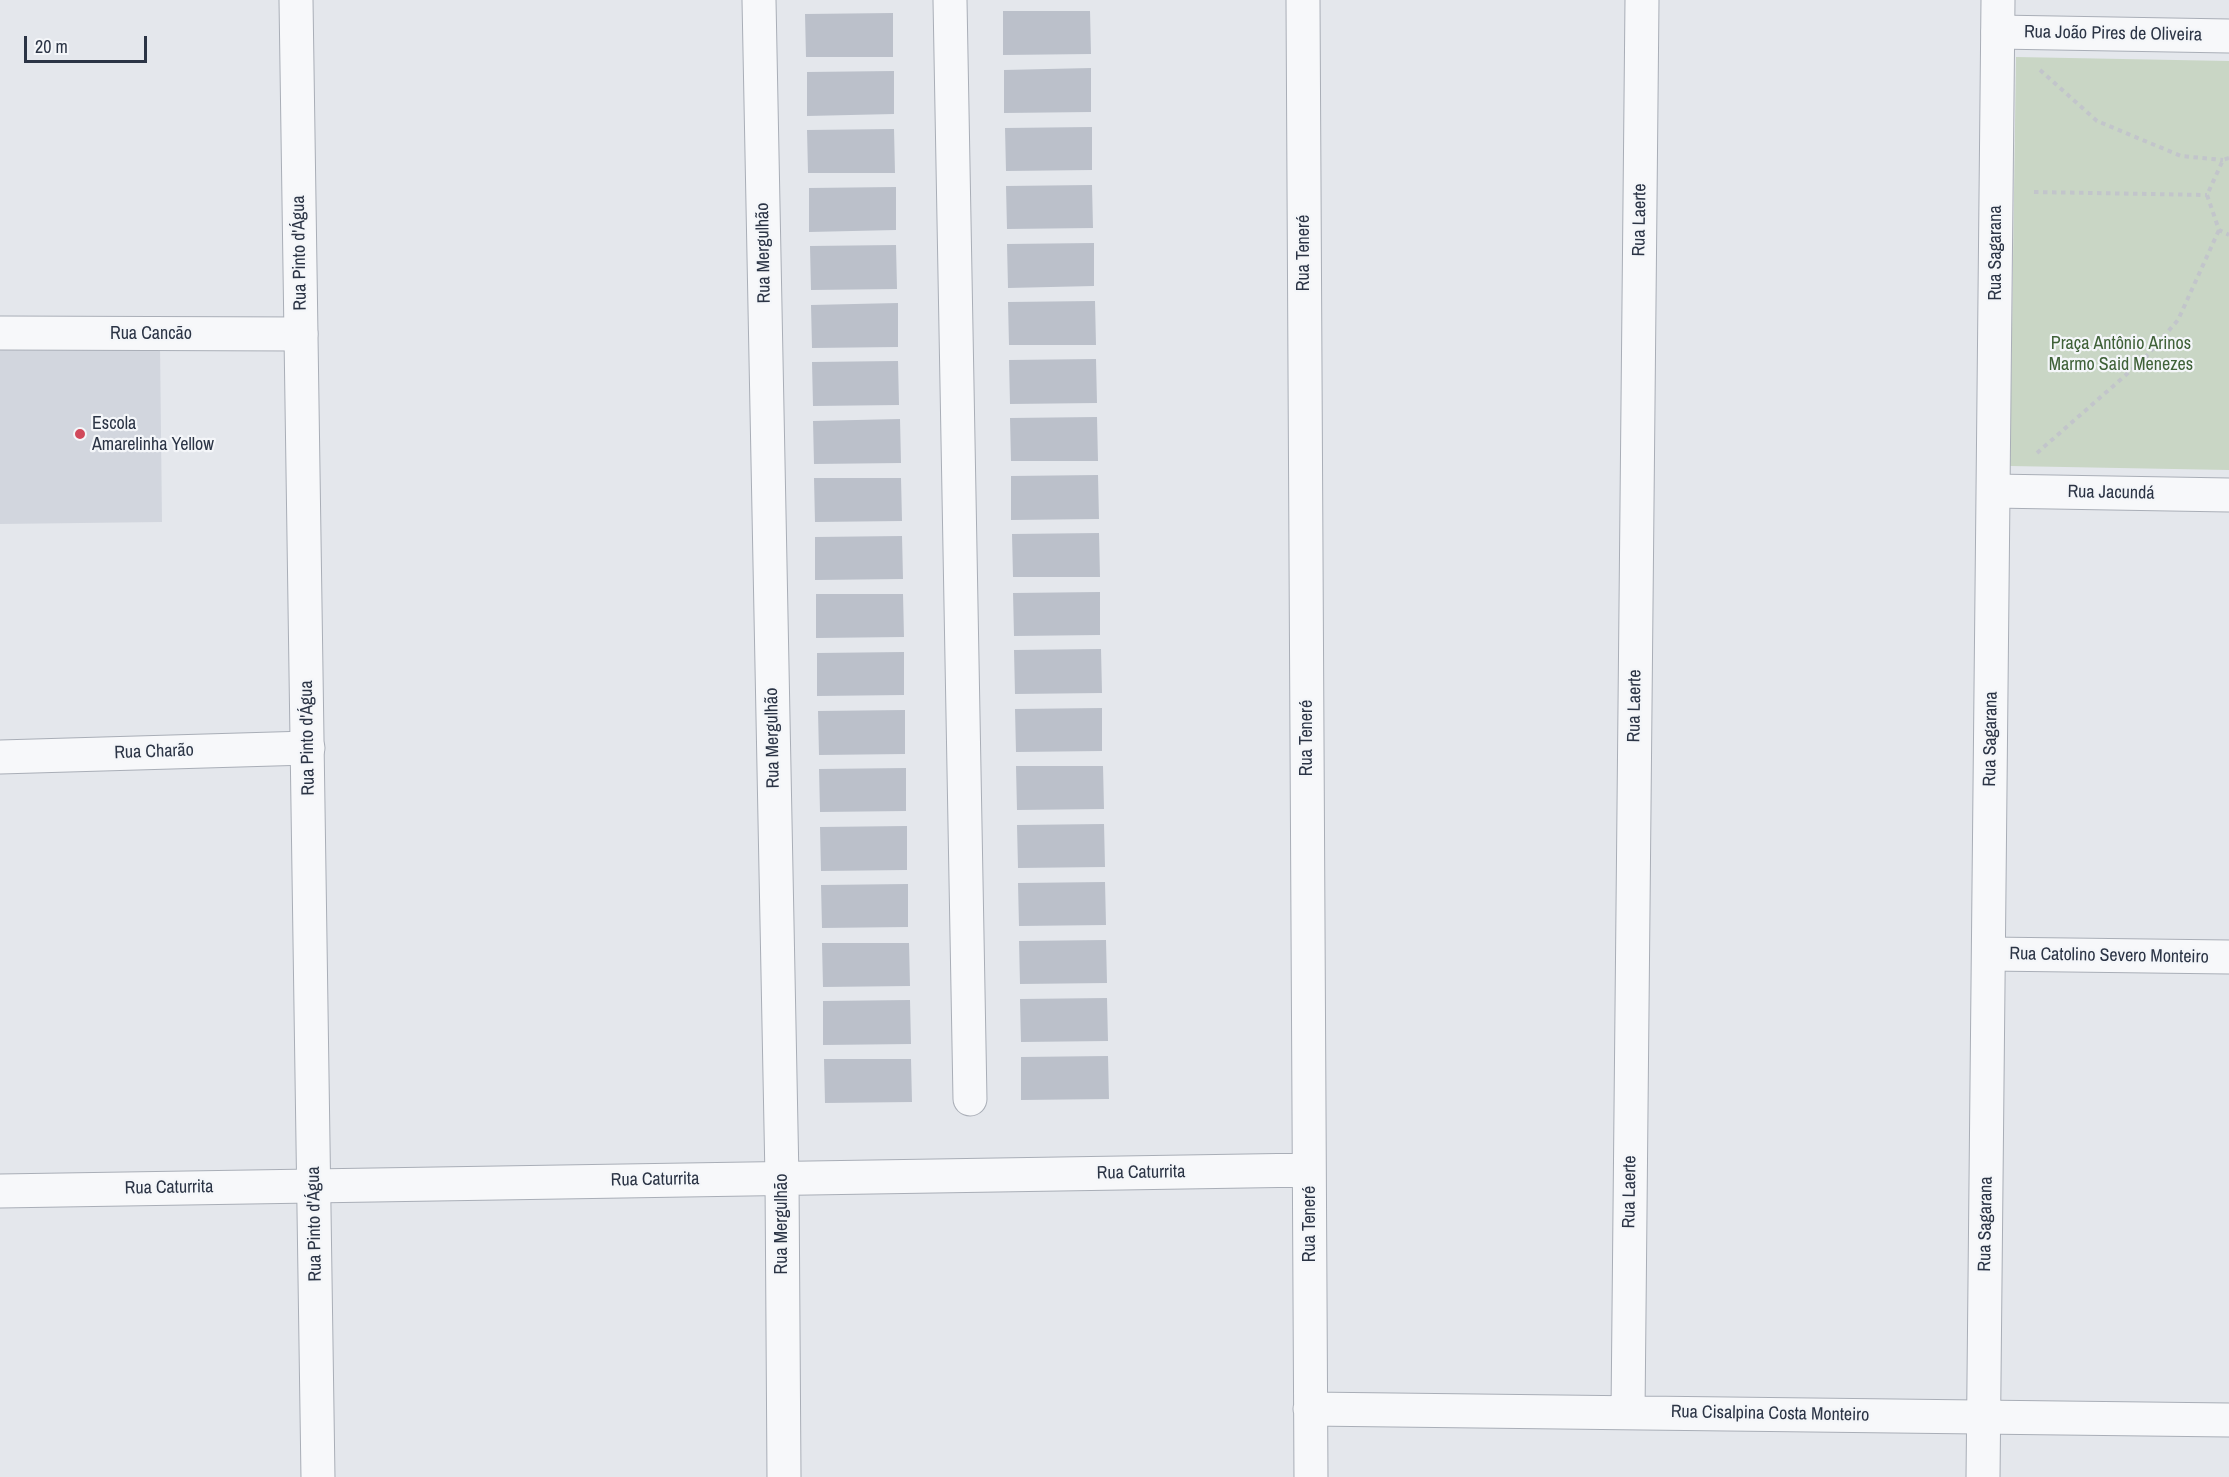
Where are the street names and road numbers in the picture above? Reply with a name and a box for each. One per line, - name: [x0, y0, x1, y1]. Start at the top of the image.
- street label: Rua João Pires de Oliveira: [2024, 22, 2202, 46]
- street label: Rua Laerte: [1629, 183, 1651, 257]
- street label: Rua Pinto d'Água: [288, 195, 312, 311]
- street label: Rua Mergulhão: [752, 202, 776, 304]
- street label: Rua Sagarana: [1985, 205, 2007, 301]
- street label: Rua Teneré: [1293, 215, 1315, 291]
- street label: Rua Cancão: [110, 323, 192, 345]
- street label: Rua Jacundá: [2067, 481, 2155, 505]
- street label: Rua Laerte: [1624, 669, 1646, 743]
- street label: Rua Pinto d'Água: [296, 680, 320, 796]
- street label: Rua Mergulhão: [761, 687, 785, 789]
- street label: Rua Sagarana: [1979, 691, 2003, 787]
- street label: Rua Teneré: [1296, 700, 1318, 776]
- street label: Rua Charão: [114, 740, 194, 764]
- street label: Rua Catolino Severo Monteiro: [2009, 943, 2209, 969]
- street label: Rua Laerte: [1619, 1155, 1641, 1229]
- street label: Rua Caturrita: [1097, 1161, 1185, 1185]
- street label: Rua Pinto d'Água: [303, 1166, 327, 1282]
- street label: Rua Caturrita: [611, 1168, 699, 1192]
- street label: Rua Mergulhão: [771, 1174, 793, 1274]
- street label: Rua Caturrita: [125, 1176, 213, 1200]
- street label: Rua Sagarana: [1974, 1176, 1998, 1272]
- street label: Rua Teneré: [1299, 1186, 1321, 1262]
- street label: Rua Cisalpina Costa Monteiro: [1671, 1401, 1869, 1427]

